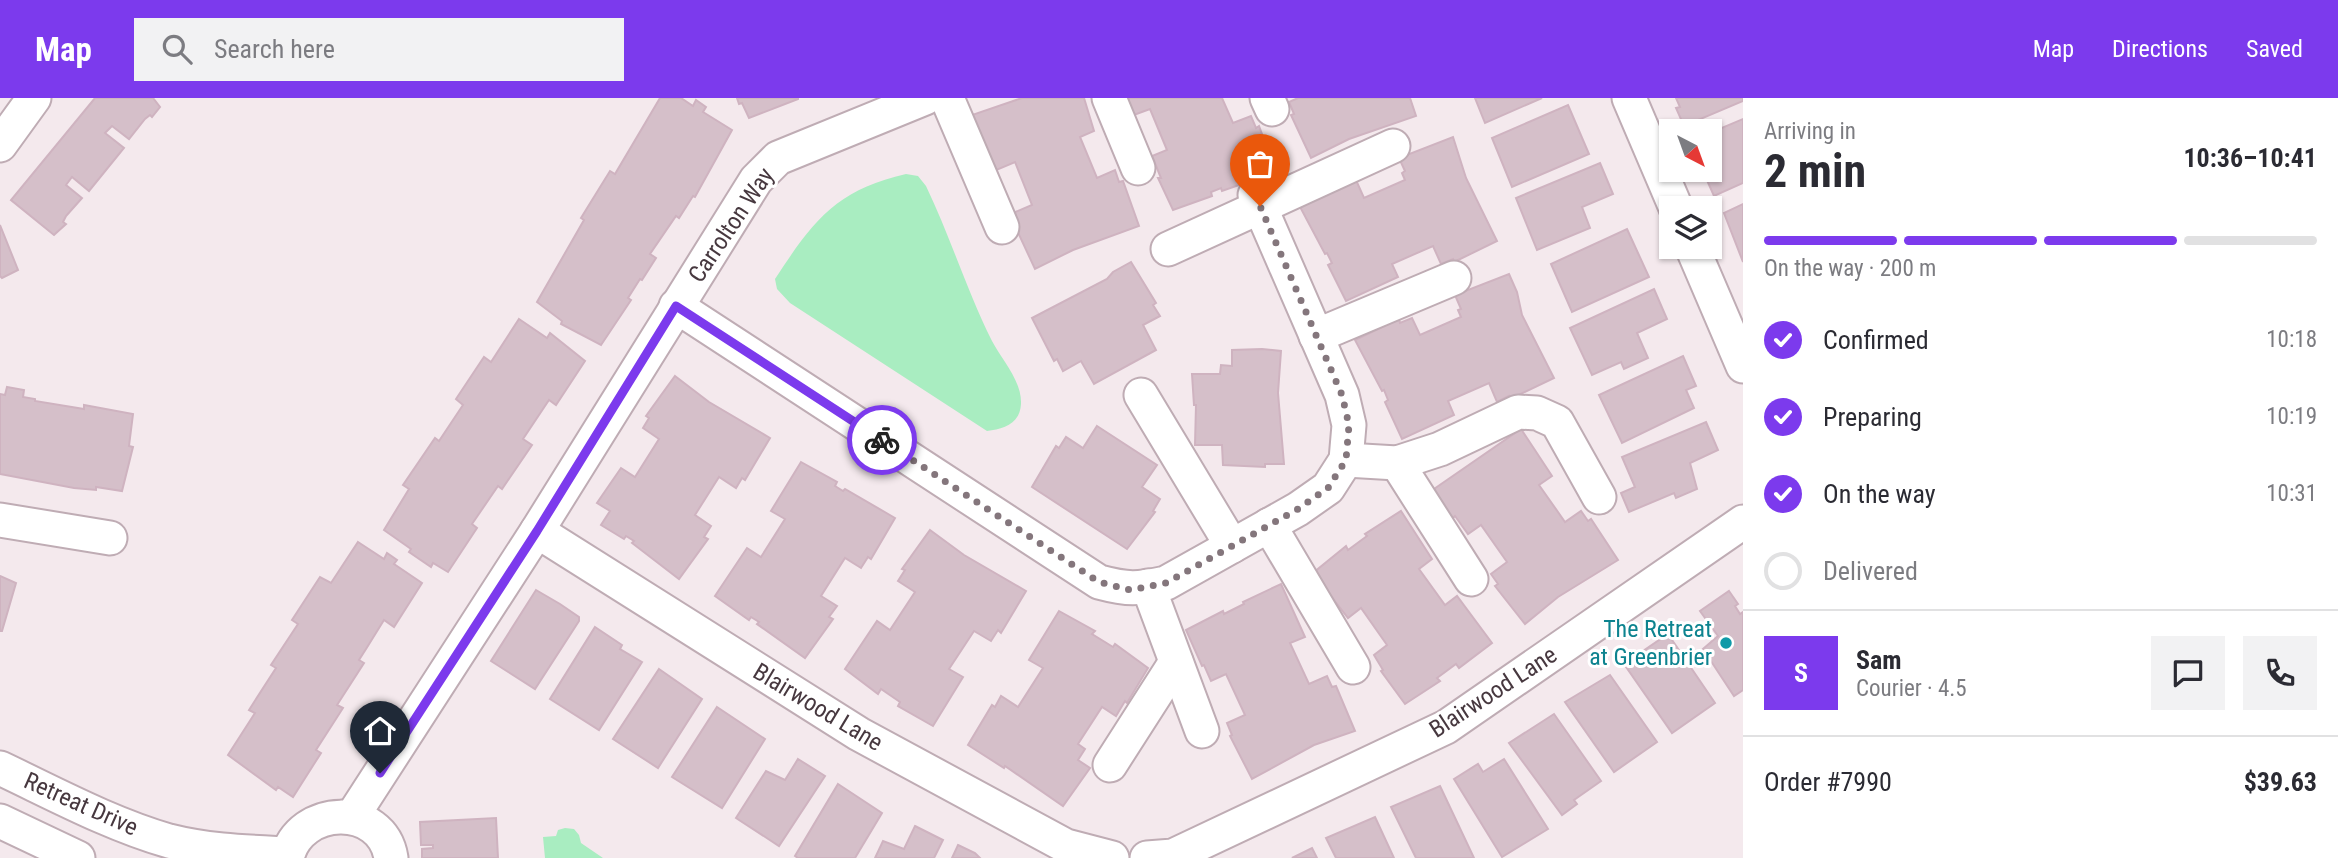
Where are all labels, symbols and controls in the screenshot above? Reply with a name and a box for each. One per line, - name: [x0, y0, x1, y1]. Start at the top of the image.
- search box: [134, 18, 624, 81]
- text: Map: [35, 30, 92, 69]
- icon: search: [158, 30, 196, 68]
- text: Search here: [214, 34, 335, 64]
- text: Map: [2033, 35, 2074, 63]
- text: Directions: [2112, 35, 2208, 63]
- text: Saved: [2246, 35, 2303, 63]
- text: Arriving in: [1764, 118, 1856, 145]
- north arrow: [1659, 119, 1722, 182]
- map controls: [1659, 119, 1722, 259]
- pin: [1230, 134, 1290, 206]
- text: 10:36–10:41: [2183, 143, 2317, 173]
- text: 2 min: [1764, 144, 1866, 198]
- icon: bag: [1241, 145, 1279, 183]
- street label: Carrolton Way: [682, 162, 780, 288]
- button: layers: [1659, 196, 1722, 259]
- text: On the way · 200 m: [1764, 255, 1936, 282]
- icon: check: [1764, 321, 1802, 359]
- text: Confirmed: [1823, 325, 1929, 355]
- text: 10:18: [2266, 326, 2317, 353]
- icon: check: [1764, 398, 1802, 436]
- text: Preparing: [1823, 402, 1922, 432]
- text: 10:19: [2266, 403, 2317, 430]
- courier: [847, 405, 917, 475]
- icon: bike: [863, 421, 901, 459]
- icon: check: [1764, 475, 1802, 513]
- text: On the way: [1823, 479, 1936, 509]
- text: 10:31: [2266, 480, 2317, 507]
- text: Delivered: [1823, 556, 1918, 586]
- place label: The Retreat at Greenbrier: [1589, 615, 1712, 671]
- marker: The Retreat at Greenbrier: [1718, 635, 1734, 651]
- button: chat: [2151, 636, 2225, 710]
- button: phone: [2243, 636, 2317, 710]
- street label: Blairwood Lane: [1424, 640, 1562, 744]
- text: Sam: [1856, 645, 1902, 675]
- street label: Blairwood Lane: [748, 657, 888, 757]
- text: S: [1794, 658, 1808, 688]
- text: Courier · 4.5: [1856, 675, 1967, 702]
- pin: [350, 701, 410, 773]
- icon: home: [361, 712, 399, 750]
- street label: Retreat Drive: [20, 767, 142, 841]
- text: Order #7990: [1764, 767, 1892, 797]
- text: $39.63: [2244, 767, 2317, 797]

